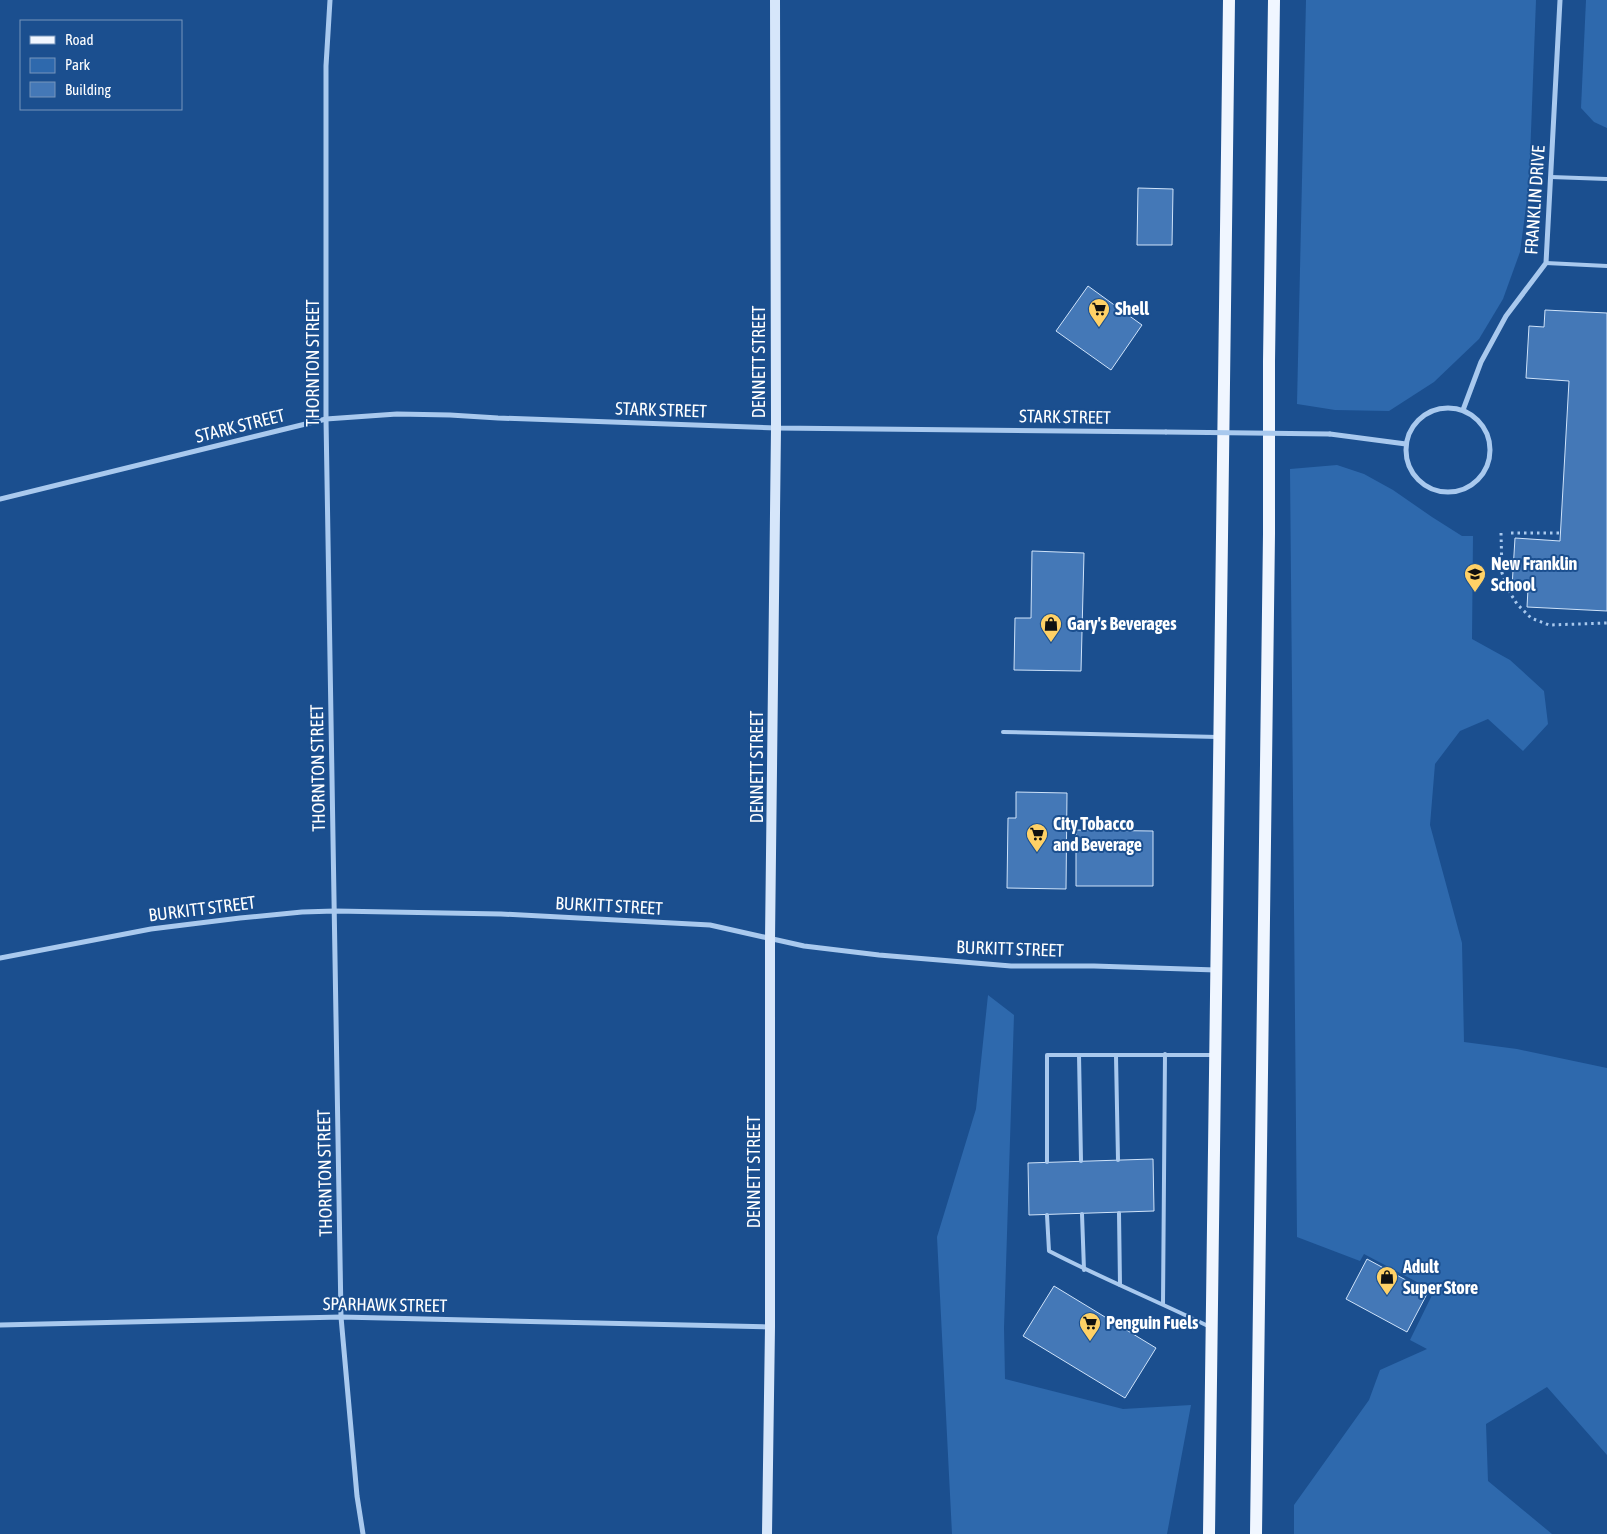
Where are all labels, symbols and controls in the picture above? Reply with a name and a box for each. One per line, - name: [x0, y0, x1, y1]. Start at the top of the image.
- legend: [20, 20, 182, 110]
- text: Road: [65, 31, 94, 48]
- text: Park: [65, 56, 90, 73]
- text: Building: [65, 81, 111, 98]
- street label: FRANKLIN DRIVE: [1520, 144, 1549, 255]
- supermarket icon: Shell: [1087, 297, 1111, 328]
- place label: Shell: [1115, 298, 1149, 319]
- street label: THORNTON STREET: [302, 299, 323, 427]
- street label: DENNETT STREET: [748, 306, 769, 418]
- street label: STARK STREET: [615, 397, 707, 422]
- street label: STARK STREET: [193, 404, 287, 447]
- street label: STARK STREET: [1019, 405, 1111, 428]
- place label: New Franklin School: [1491, 553, 1578, 595]
- school or university icon: New Franklin School: [1463, 562, 1487, 593]
- shop icon: Gary's Beverages: [1039, 612, 1063, 643]
- place label: Gary's Beverages: [1067, 613, 1177, 634]
- street label: THORNTON STREET: [306, 704, 329, 832]
- street label: DENNETT STREET: [746, 711, 767, 823]
- place label: City Tobacco and Beverage: [1053, 813, 1142, 855]
- supermarket icon: City Tobacco and Beverage: [1025, 822, 1049, 853]
- street label: BURKITT STREET: [147, 892, 257, 925]
- street label: BURKITT STREET: [555, 892, 663, 919]
- street label: BURKITT STREET: [956, 936, 1064, 961]
- street label: THORNTON STREET: [313, 1109, 336, 1237]
- street label: DENNETT STREET: [743, 1116, 764, 1228]
- place label: Adult Super Store: [1402, 1256, 1478, 1298]
- shop icon: Adult Super Store: [1375, 1265, 1399, 1296]
- street label: SPARHAWK STREET: [323, 1293, 447, 1316]
- supermarket icon: Penguin Fuels: [1078, 1311, 1102, 1342]
- place label: Penguin Fuels: [1106, 1312, 1199, 1333]

